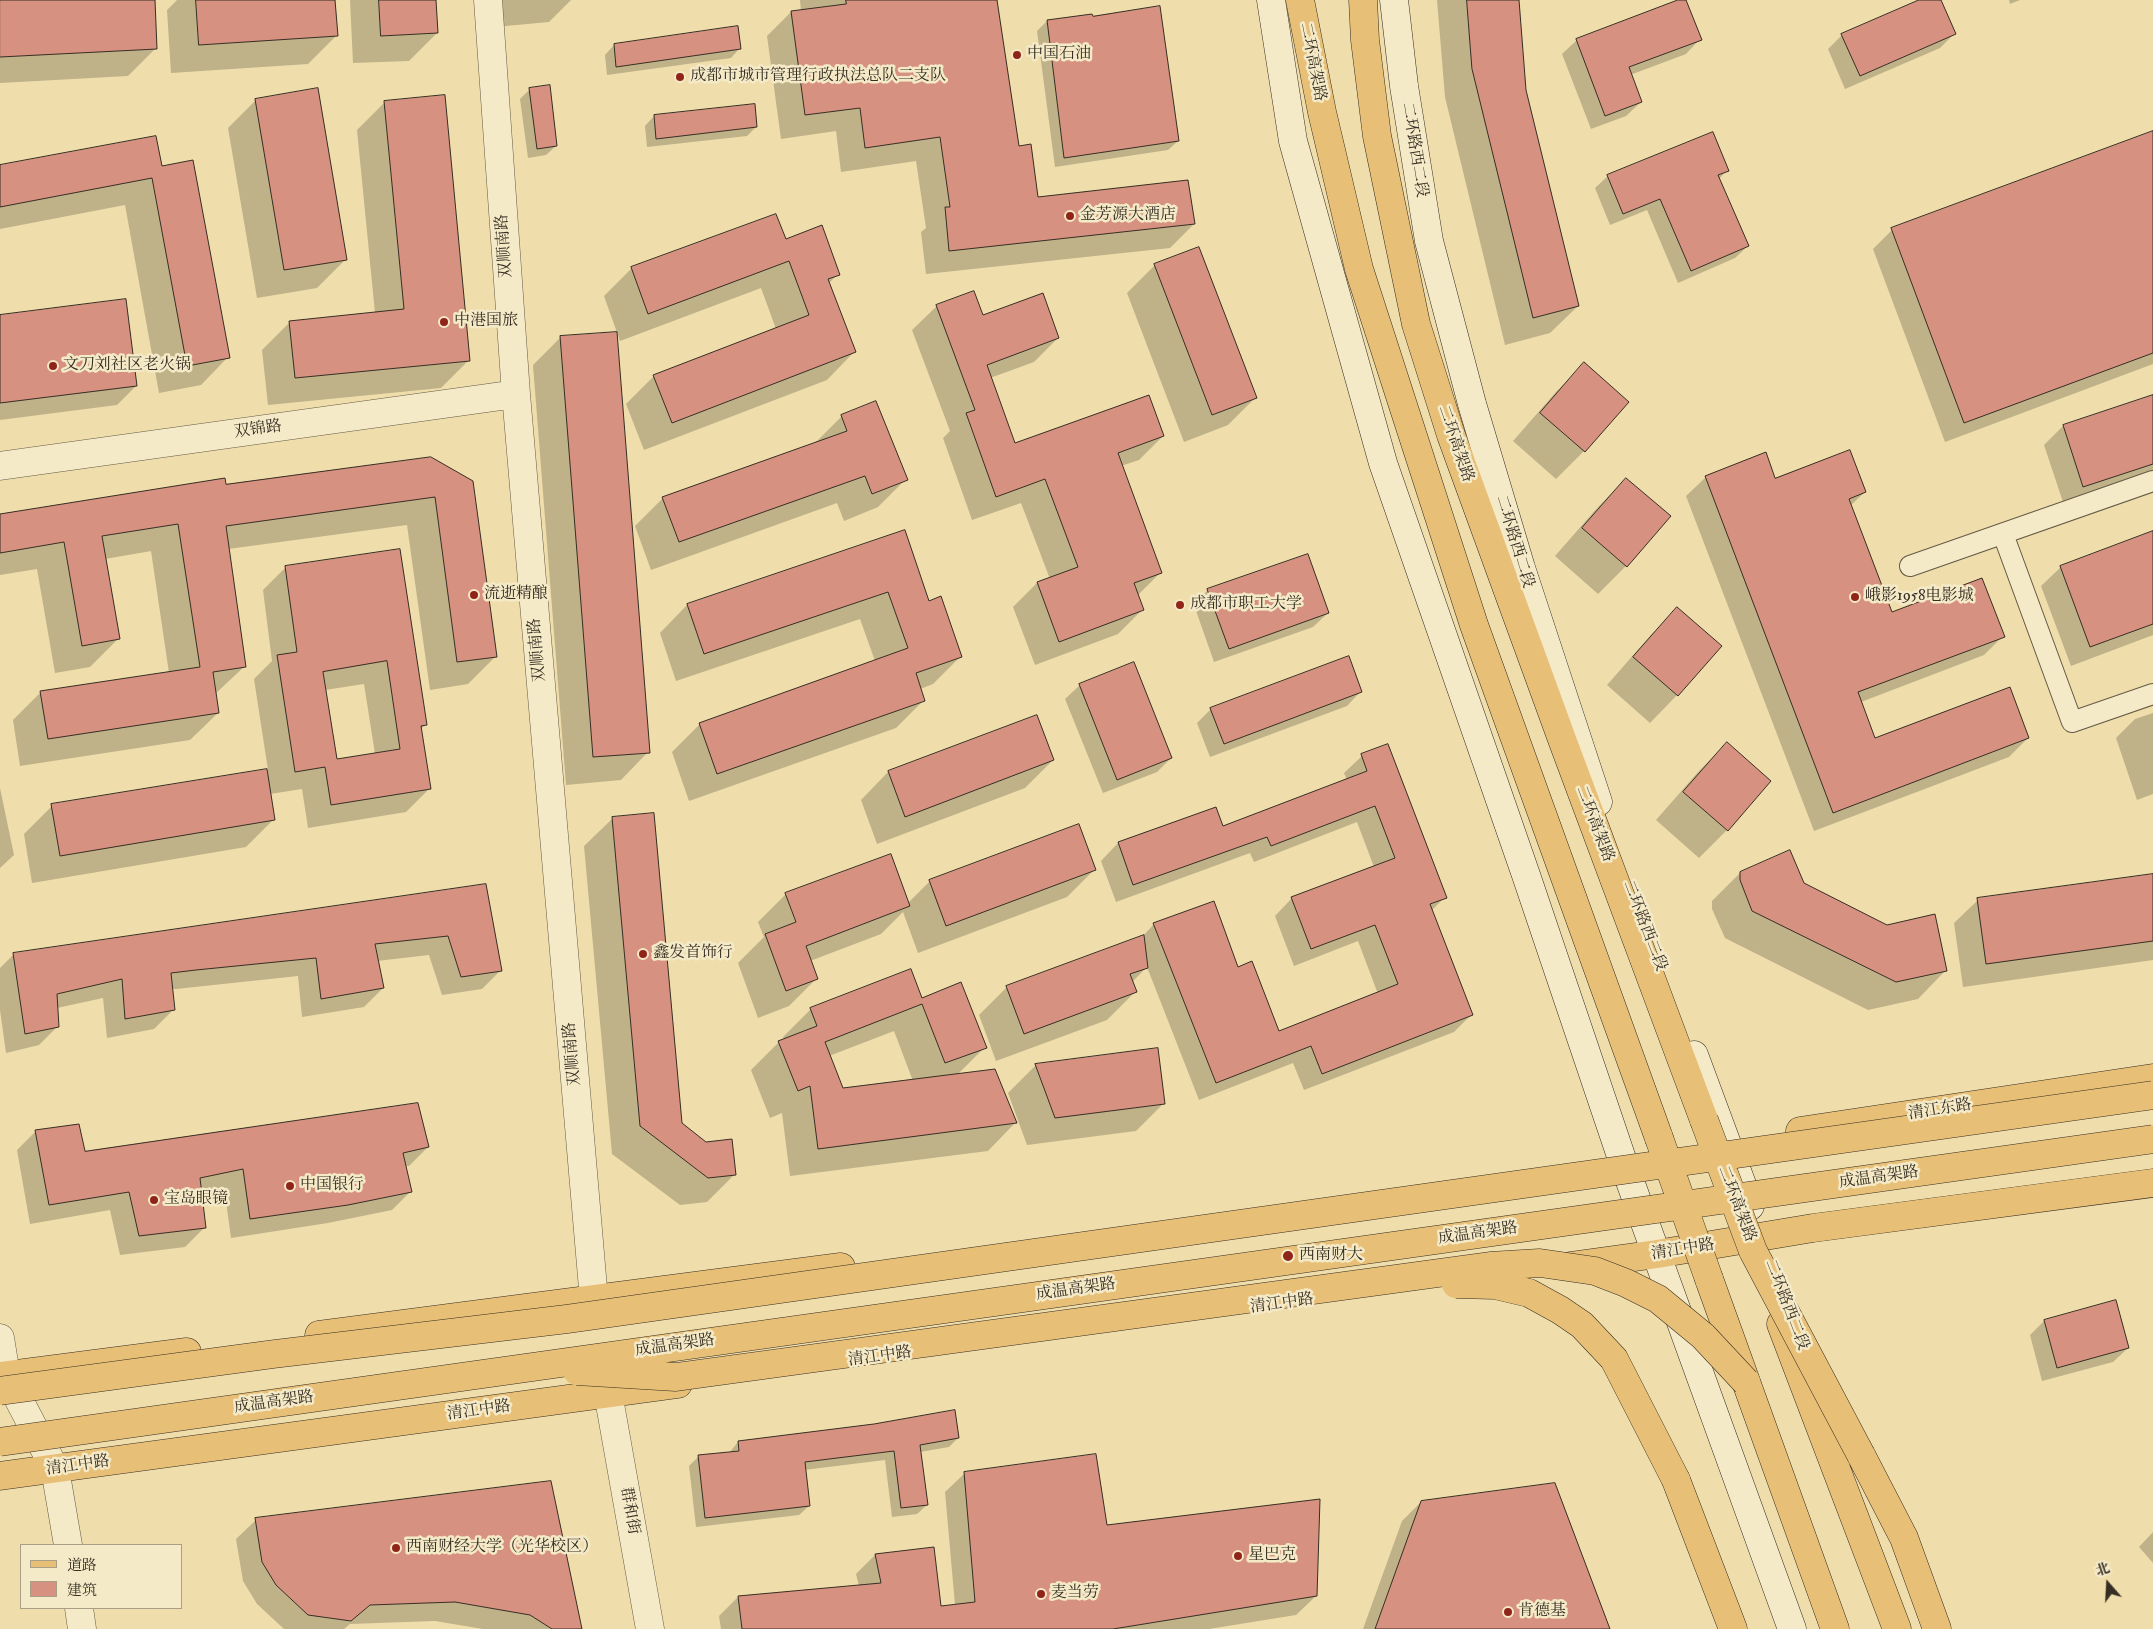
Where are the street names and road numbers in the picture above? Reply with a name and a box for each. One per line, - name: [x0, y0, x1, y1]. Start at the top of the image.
- street label: 二环高架路: [1295, 21, 1329, 103]
- street label: 二环路西二段: [1397, 101, 1431, 199]
- street label: 双顺南路: [493, 213, 517, 279]
- street label: 二环高架路: [1433, 403, 1477, 485]
- street label: 双锦路: [233, 417, 283, 443]
- street label: 二环路西二段: [1491, 493, 1537, 591]
- street label: 双顺南路: [526, 617, 550, 683]
- street label: 二环高架路: [1571, 783, 1617, 865]
- street label: 二环路西二段: [1618, 878, 1670, 974]
- street label: 双顺南路: [561, 1021, 585, 1087]
- street label: 清江东路: [1907, 1096, 1973, 1124]
- street label: 二环高架路: [1713, 1163, 1759, 1245]
- street label: 成温高架路: [1838, 1163, 1920, 1193]
- street label: 成温高架路: [1437, 1219, 1519, 1249]
- street label: 清江中路: [1650, 1236, 1716, 1264]
- street label: 二环路西二段: [1760, 1257, 1812, 1353]
- street label: 成温高架路: [1035, 1275, 1117, 1305]
- street label: 清江中路: [1249, 1290, 1315, 1318]
- street label: 成温高架路: [634, 1331, 716, 1361]
- street label: 清江中路: [847, 1343, 913, 1371]
- street label: 成温高架路: [233, 1388, 315, 1418]
- street label: 清江中路: [446, 1397, 512, 1425]
- street label: 清江中路: [45, 1452, 111, 1480]
- street label: 群和街: [615, 1486, 643, 1536]

